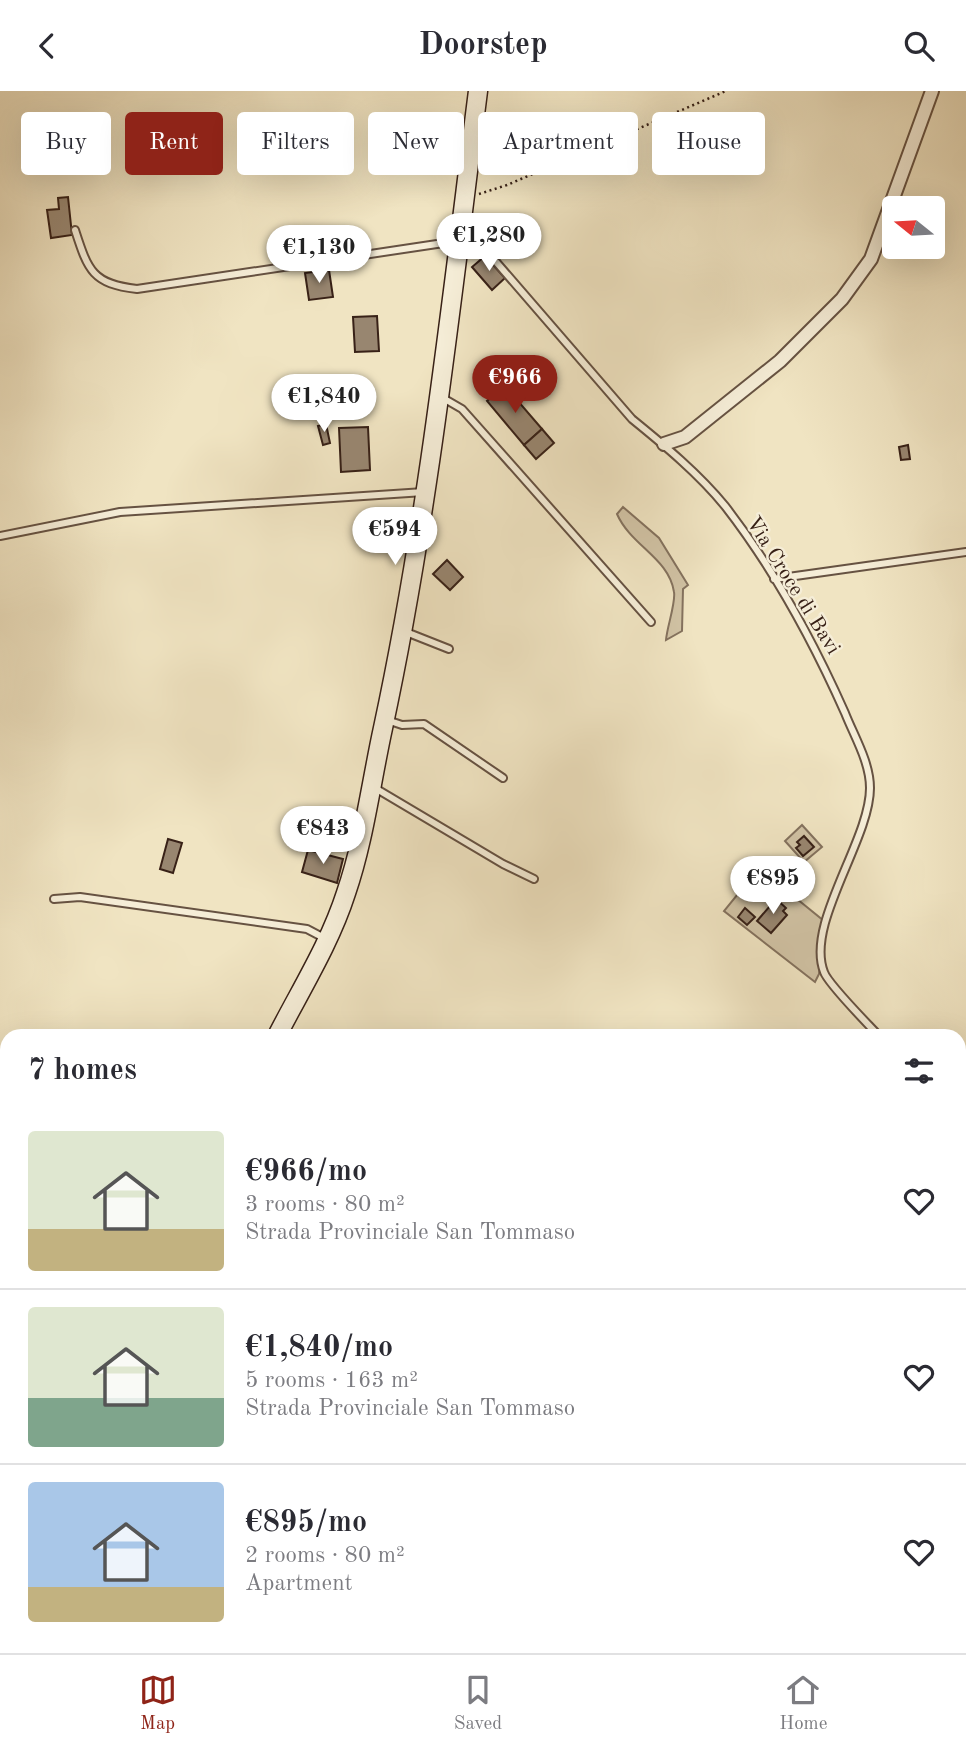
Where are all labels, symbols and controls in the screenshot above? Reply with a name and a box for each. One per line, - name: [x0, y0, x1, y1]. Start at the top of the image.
- icon: back: [28, 27, 66, 65]
- icon: search: [900, 27, 938, 65]
- text: Doorstep: [418, 30, 548, 62]
- chip: Buy: [21, 112, 111, 175]
- chip: Rent: [125, 112, 223, 175]
- chip: Filters: [237, 112, 354, 175]
- chip: New: [368, 112, 464, 175]
- chip: Apartment: [478, 112, 638, 175]
- chip: House: [652, 112, 765, 175]
- north arrow: [882, 196, 945, 259]
- map controls: [882, 196, 945, 259]
- pin: €1,280: [432, 213, 546, 273]
- text: €1,280: [452, 224, 526, 247]
- pin: €1,130: [262, 225, 376, 285]
- text: €1,130: [282, 236, 356, 259]
- pin: €966: [474, 355, 556, 415]
- text: €966: [488, 366, 542, 389]
- pin: €1,840: [267, 375, 381, 434]
- text: €1,840: [287, 385, 361, 408]
- pin: €594: [354, 507, 436, 567]
- street label: Via Croce di Bavi: [742, 513, 844, 659]
- text: €594: [368, 518, 422, 541]
- pin: €843: [282, 807, 364, 866]
- text: €843: [296, 817, 350, 840]
- pin: €895: [732, 857, 814, 916]
- text: €895: [746, 867, 800, 890]
- icon: filters: [900, 1052, 938, 1090]
- text: 7 homes: [28, 1056, 137, 1086]
- text: €966/mo: [245, 1157, 367, 1187]
- icon: home: [84, 1159, 168, 1243]
- icon: heart: [900, 1182, 938, 1220]
- text: 3 rooms · 80 m²: [245, 1193, 405, 1216]
- text: Strada Provinciale San Tommaso: [245, 1221, 575, 1244]
- text: €1,840/mo: [245, 1333, 393, 1363]
- icon: home: [84, 1335, 168, 1419]
- icon: heart: [900, 1358, 938, 1396]
- text: 5 rooms · 163 m²: [245, 1369, 418, 1392]
- text: Strada Provinciale San Tommaso: [245, 1397, 575, 1420]
- text: €895/mo: [245, 1508, 367, 1538]
- icon: home: [84, 1510, 168, 1594]
- icon: heart: [900, 1533, 938, 1571]
- text: 2 rooms · 80 m²: [245, 1544, 405, 1567]
- text: Apartment: [245, 1572, 353, 1595]
- tab: Map: [139, 1671, 177, 1736]
- tab: Saved: [454, 1671, 502, 1736]
- tab: Home: [779, 1671, 827, 1736]

